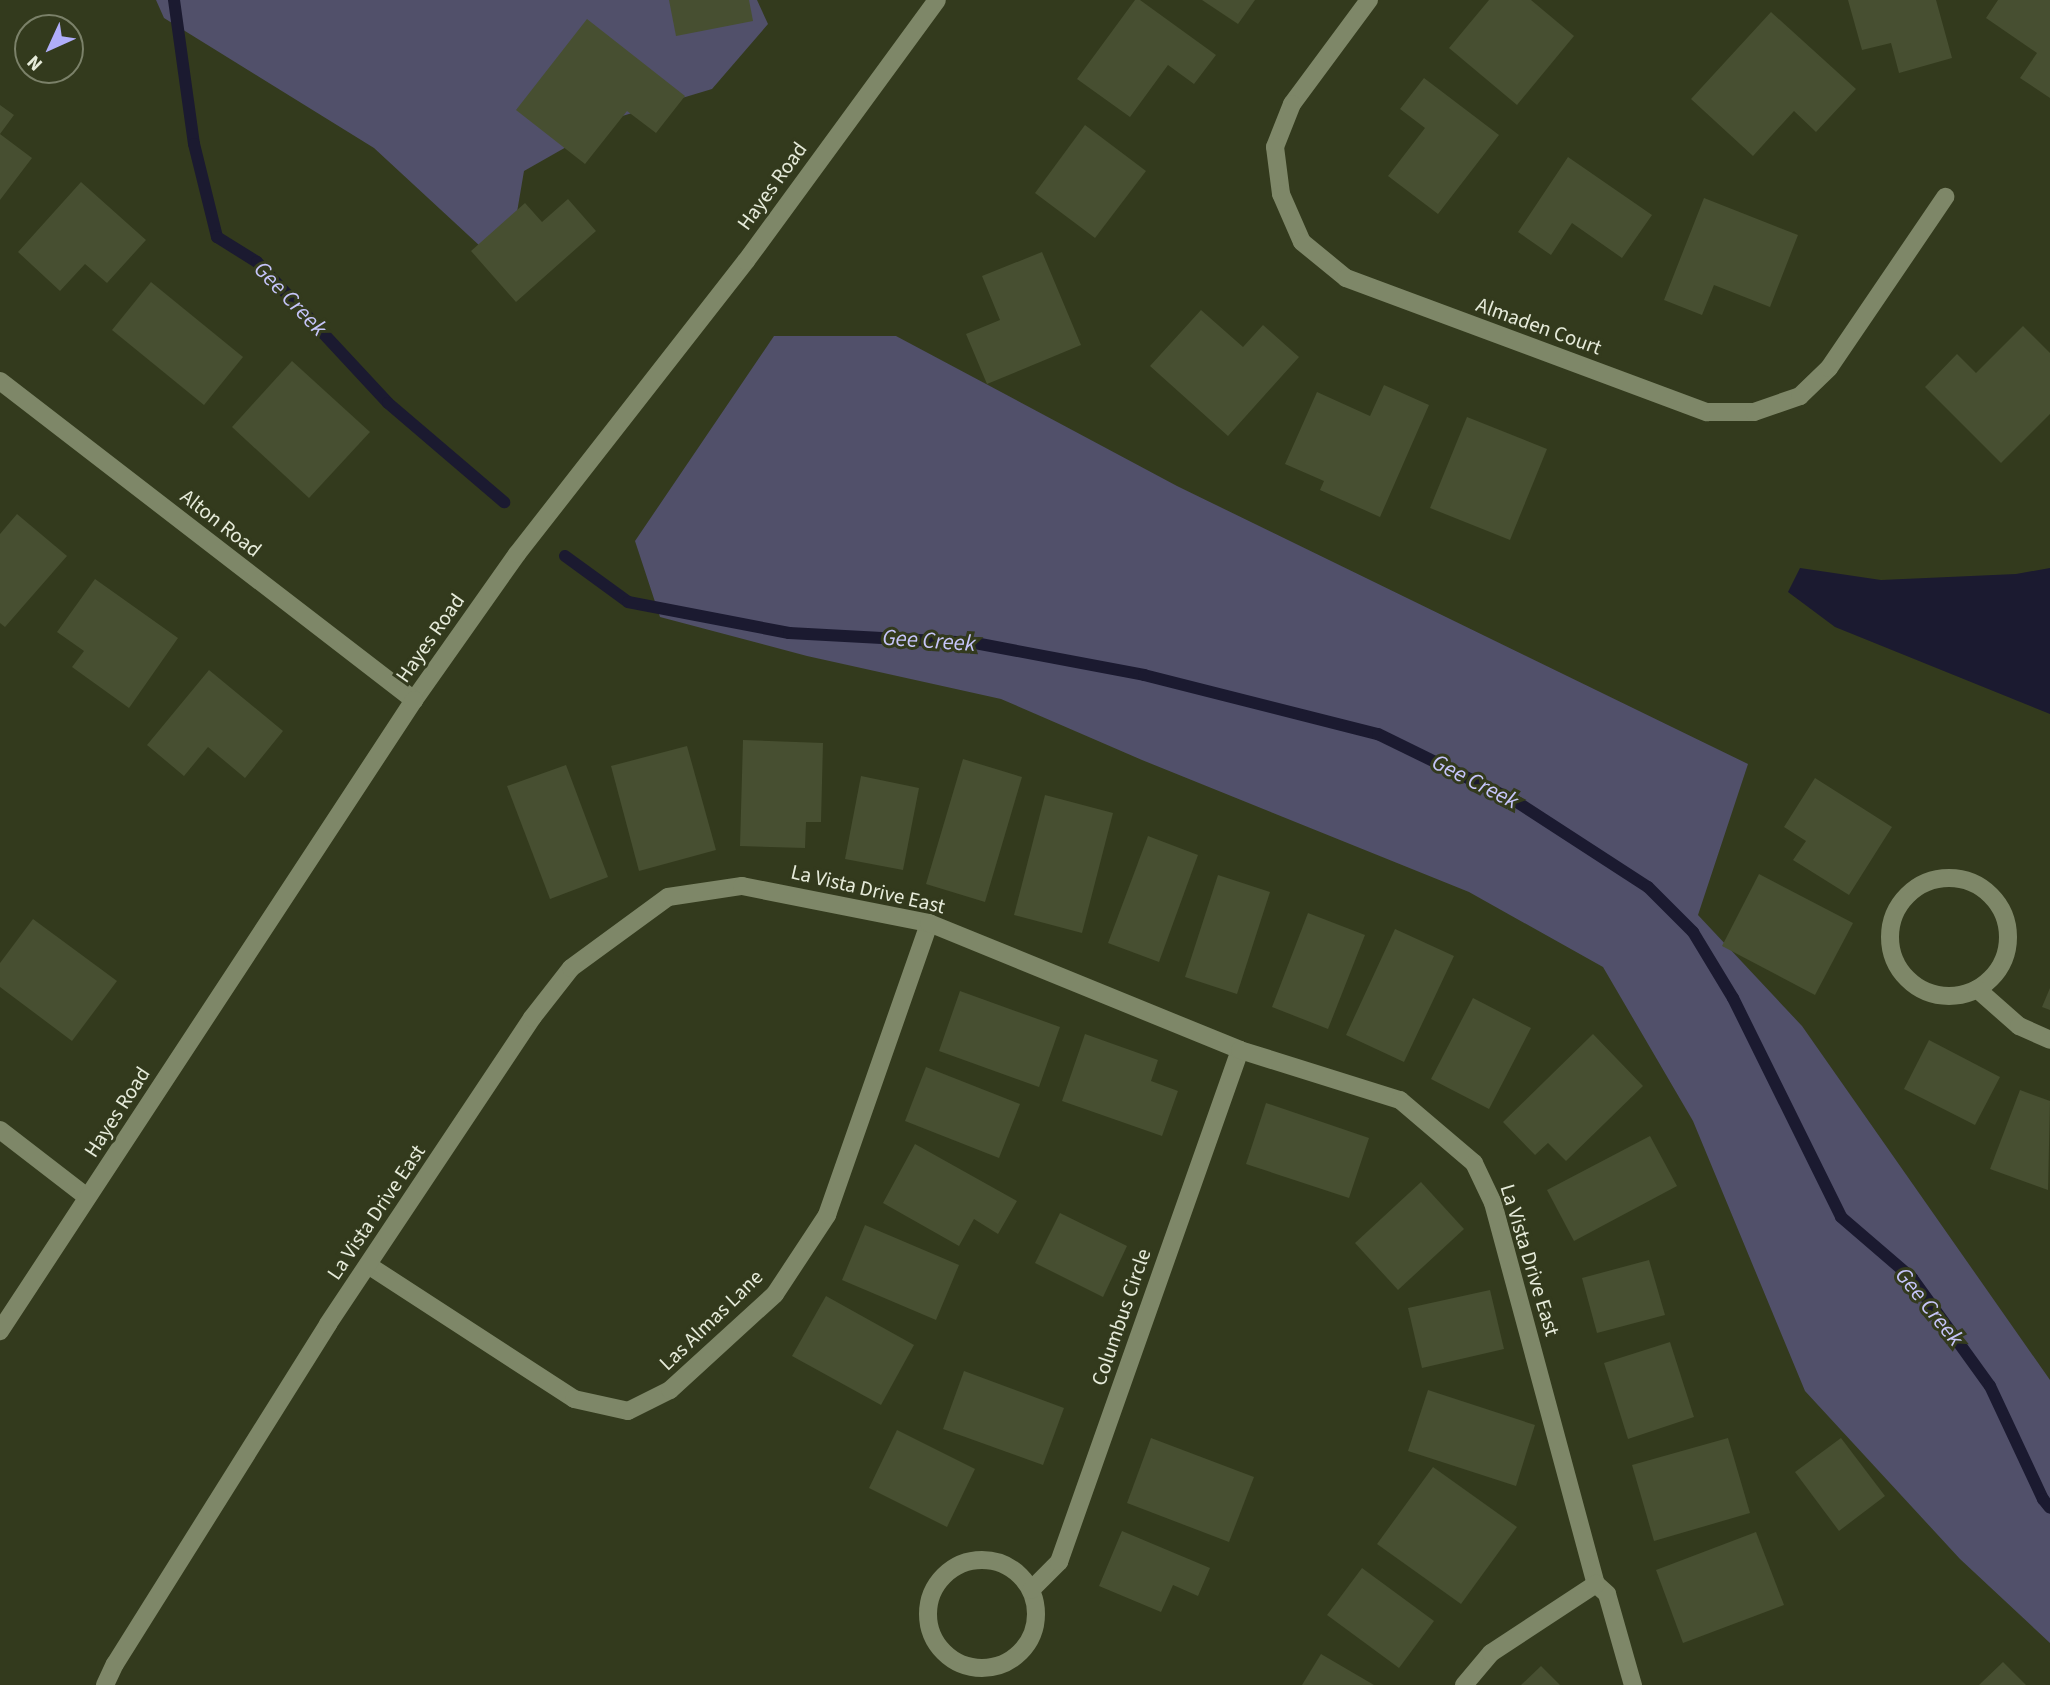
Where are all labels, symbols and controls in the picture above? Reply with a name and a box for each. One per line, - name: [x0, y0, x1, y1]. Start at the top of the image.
- north arrow: [14, 14, 84, 84]
- text: N: [21, 49, 49, 77]
- street label: Hayes Road: [732, 137, 812, 235]
- water label: Gee Creek: [248, 256, 332, 342]
- street label: Almaden Court: [1473, 292, 1605, 360]
- street label: Alton Road: [176, 484, 266, 562]
- street label: Hayes Road: [390, 589, 470, 687]
- water label: Gee Creek: [881, 624, 977, 658]
- water label: Gee Creek: [1427, 748, 1523, 816]
- street label: La Vista Drive East: [788, 859, 948, 919]
- street label: Hayes Road: [79, 1062, 155, 1162]
- street label: La Vista Drive East: [321, 1140, 431, 1284]
- street label: La Vista Drive East: [1495, 1181, 1565, 1339]
- street label: Columbus Circle: [1086, 1245, 1156, 1389]
- water label: Gee Creek: [1889, 1262, 1969, 1352]
- street label: Las Almas Lane: [654, 1264, 768, 1376]

